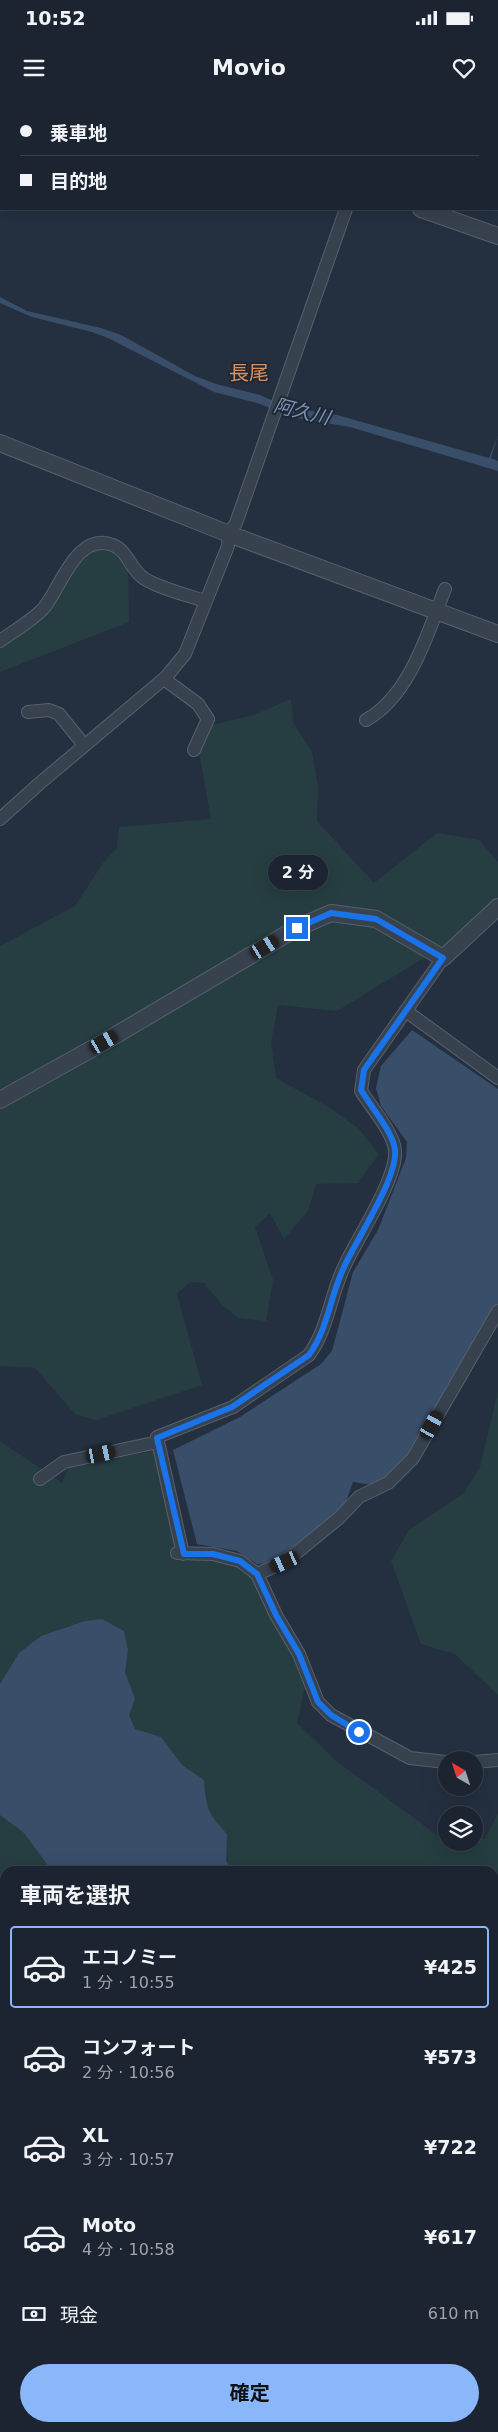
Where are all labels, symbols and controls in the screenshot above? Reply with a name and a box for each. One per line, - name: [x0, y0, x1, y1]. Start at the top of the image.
- text: 10:52: [25, 7, 85, 29]
- icon: menu: [20, 54, 48, 82]
- icon: heart: [450, 54, 478, 82]
- text: Movio: [212, 55, 286, 80]
- text: 乗車地: [50, 122, 107, 144]
- text: 目的地: [50, 170, 107, 192]
- district label: 長尾: [229, 361, 269, 385]
- water label: 阿久川: [272, 393, 334, 429]
- callout: 2 分: [267, 856, 327, 890]
- text: 2 分: [282, 863, 314, 882]
- route end: [286, 917, 308, 939]
- car: [248, 933, 281, 961]
- car: [87, 1028, 120, 1056]
- car: [418, 1408, 445, 1442]
- car: [84, 1444, 117, 1464]
- car: [268, 1549, 301, 1575]
- route start: [348, 1721, 370, 1743]
- north arrow: [438, 1751, 482, 1796]
- map controls: [438, 1751, 483, 1851]
- button: layers: [438, 1806, 483, 1851]
- text: 車両を選択: [20, 1883, 130, 1908]
- icon: car: [22, 1945, 67, 1990]
- text: エコノミー: [82, 1946, 177, 1968]
- text: ¥425: [424, 1956, 477, 1978]
- text: 1 分 · 10:55: [82, 1973, 175, 1992]
- icon: car: [22, 2035, 67, 2080]
- text: コンフォート: [82, 2036, 195, 2058]
- text: ¥573: [424, 2046, 477, 2068]
- text: 2 分 · 10:56: [82, 2063, 175, 2082]
- text: XL: [82, 2124, 109, 2146]
- icon: car: [22, 2125, 67, 2170]
- text: ¥722: [424, 2136, 477, 2158]
- text: 3 分 · 10:57: [82, 2150, 175, 2169]
- text: Moto: [82, 2214, 136, 2236]
- icon: car: [22, 2215, 67, 2260]
- text: ¥617: [424, 2226, 477, 2248]
- text: 4 分 · 10:58: [82, 2240, 175, 2259]
- icon: cash: [20, 2300, 48, 2328]
- text: 現金: [60, 2304, 98, 2326]
- text: 610 m: [428, 2304, 479, 2323]
- button: 確定: [20, 2364, 479, 2422]

